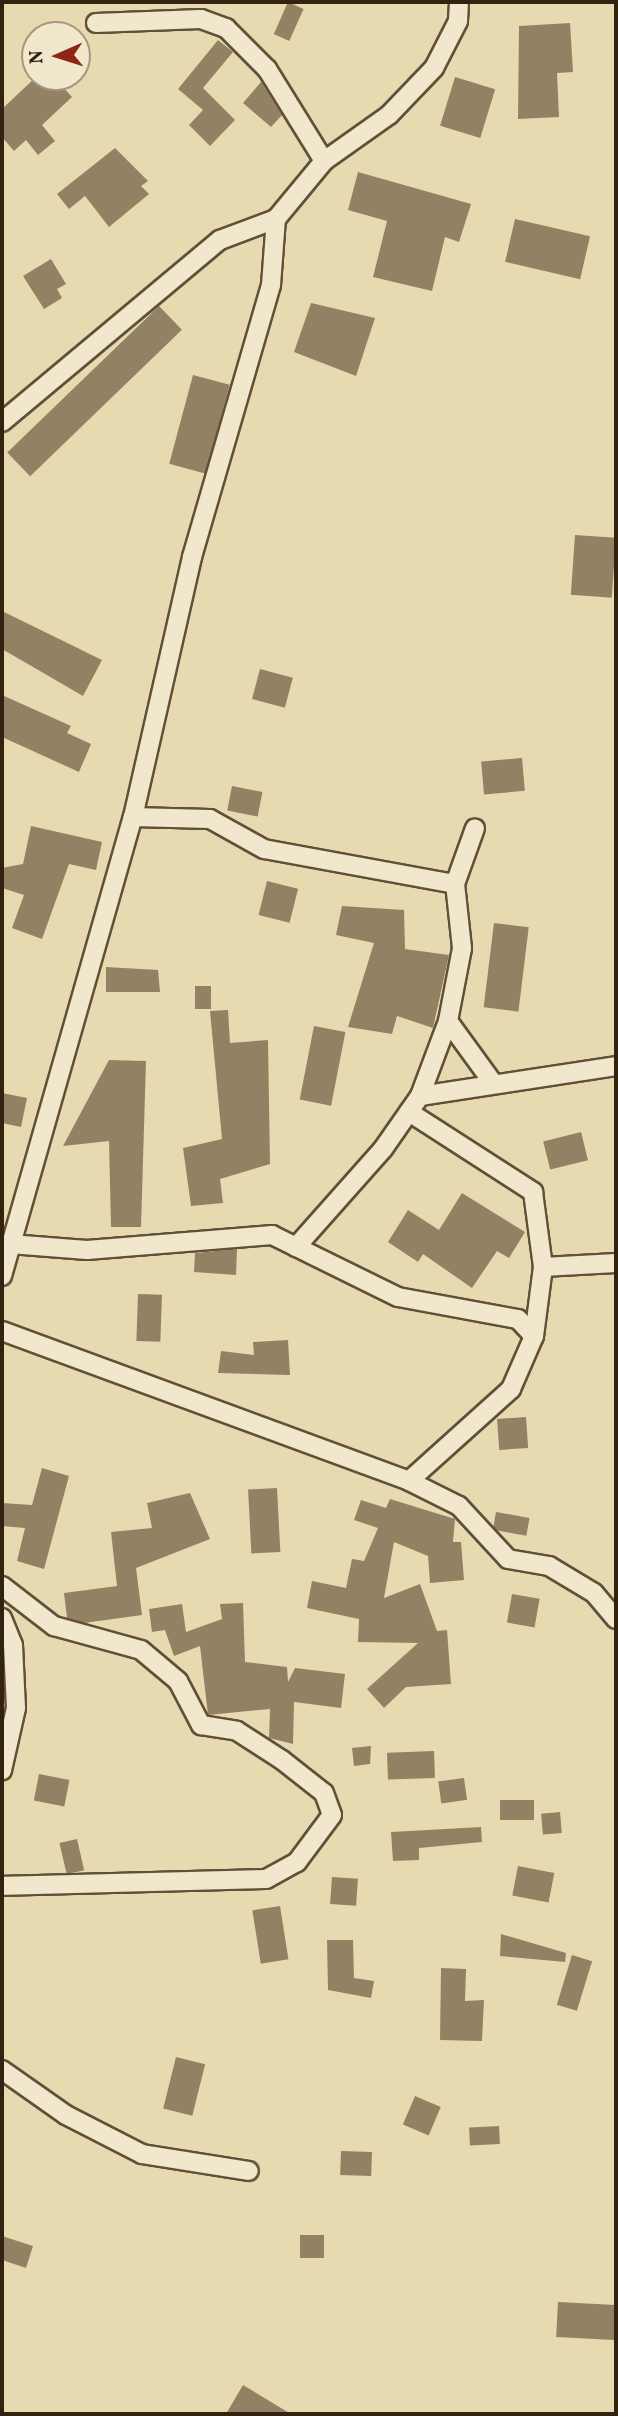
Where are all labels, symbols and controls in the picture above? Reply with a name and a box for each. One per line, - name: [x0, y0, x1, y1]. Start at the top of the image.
- north arrow: [21, 21, 91, 91]
- text: N: [24, 49, 50, 65]

